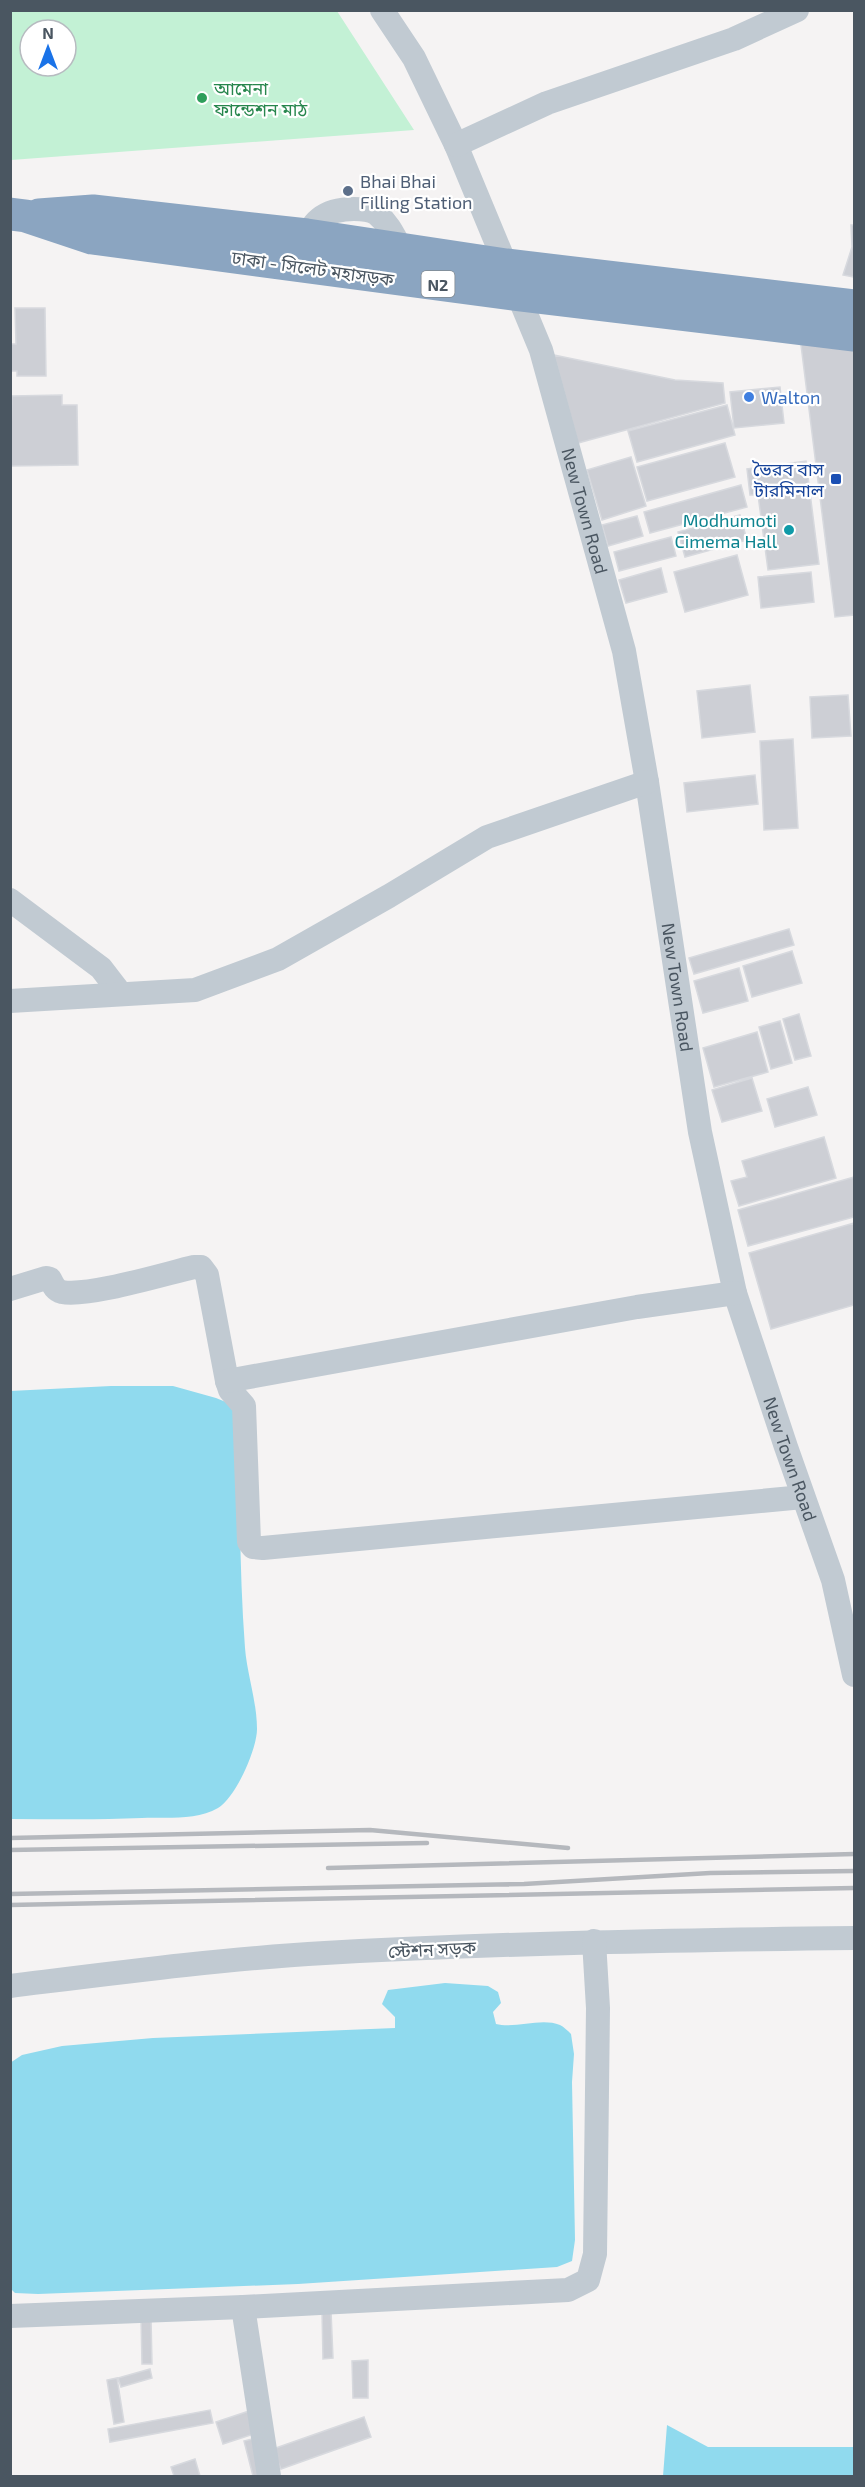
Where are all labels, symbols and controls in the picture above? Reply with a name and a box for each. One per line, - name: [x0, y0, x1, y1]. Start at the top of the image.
- north arrow: [18, 18, 78, 78]
- text: N: [42, 23, 54, 42]
- place label: আমেনা ফান্ডেশন মাঠ: [213, 77, 308, 120]
- marker: আমেনা ফান্ডেশন মাঠ: [195, 91, 209, 105]
- place label: Bhai Bhai Filling Station: [360, 170, 473, 213]
- marker: Bhai Bhai Filling Station: [341, 184, 355, 198]
- street label: ঢাকা - সিলেট মহাসড়ক: [229, 246, 396, 290]
- road number: N2: [422, 271, 454, 297]
- place label: Walton: [761, 386, 821, 408]
- marker: Walton: [742, 390, 756, 404]
- street label: New Town Road: [557, 445, 613, 576]
- place label: ভৈরব বাস টারমিনাল: [752, 458, 825, 501]
- marker: ভৈরব বাস টারমিনাল: [829, 472, 843, 486]
- place label: Modhumoti Cimema Hall: [675, 509, 778, 552]
- marker: Modhumoti Cimema Hall: [782, 523, 796, 537]
- street label: New Town Road: [657, 921, 699, 1053]
- street label: New Town Road: [759, 1394, 822, 1524]
- street label: স্টেশন সড়ক: [387, 1936, 477, 1962]

